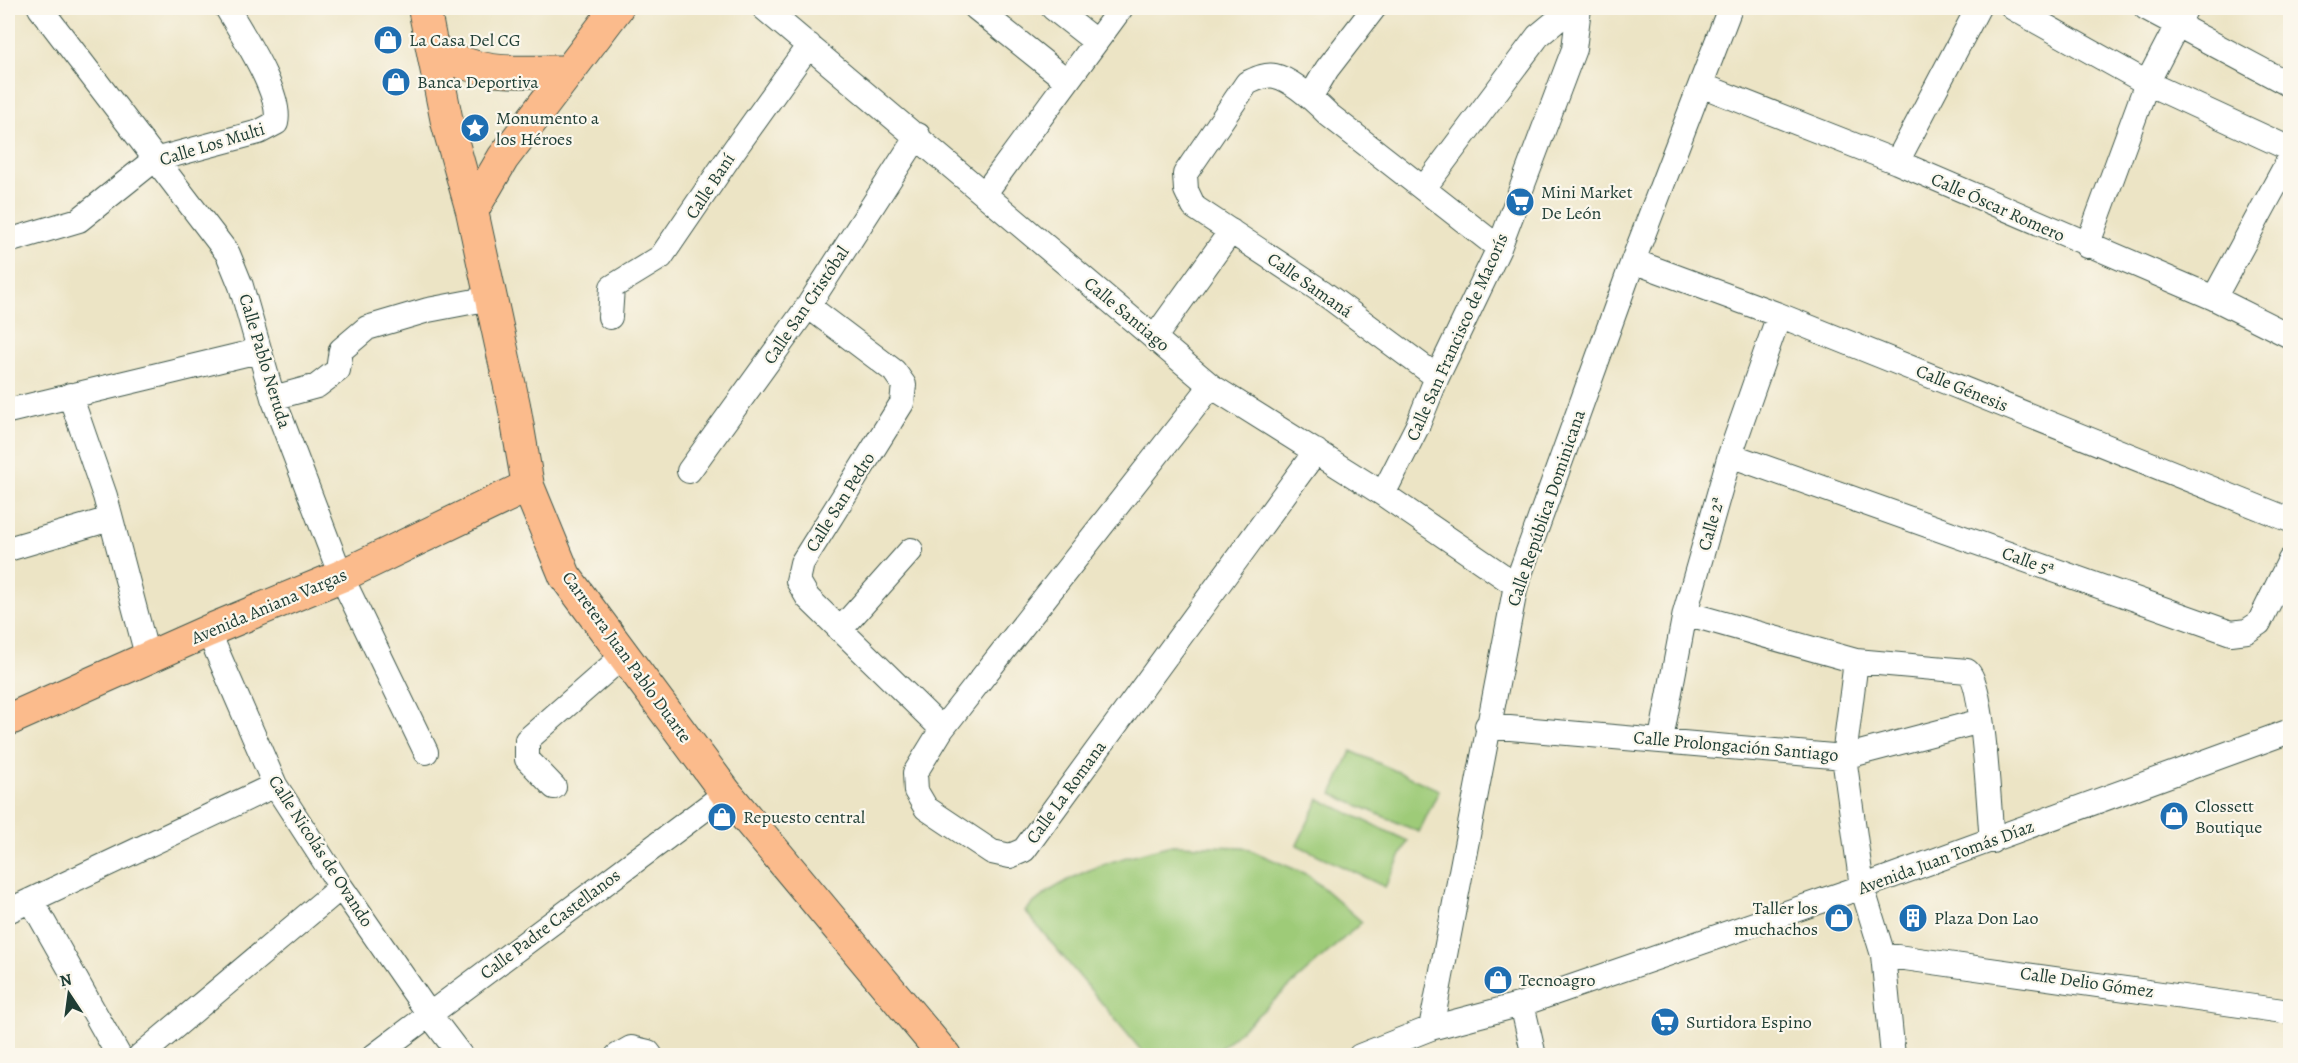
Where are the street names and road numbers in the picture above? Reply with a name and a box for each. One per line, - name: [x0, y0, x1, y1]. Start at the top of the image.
- street label: Calle Los Multi: [156, 117, 268, 171]
- street label: Calle Baní: [680, 148, 740, 224]
- street label: Calle Óscar Romero: [1927, 167, 2069, 247]
- street label: Calle San Francisco de Macorís: [1400, 229, 1514, 445]
- street label: Calle San Cristóbal: [757, 241, 855, 369]
- street label: Calle Samaná: [1262, 247, 1358, 324]
- street label: Calle Santiago: [1079, 271, 1175, 357]
- street label: Calle Pablo Neruda: [233, 291, 297, 432]
- street label: Calle Génesis: [1912, 359, 2012, 417]
- street label: Calle República Dominicana: [1501, 406, 1591, 610]
- street label: Calle San Pedro: [800, 447, 880, 557]
- street label: Calle 2ª: [1692, 494, 1730, 553]
- street label: Calle 5ª: [1999, 541, 2057, 582]
- street label: Avenida Aniana Vargas: [187, 562, 351, 650]
- street label: Carretera Juan Pablo Duarte: [557, 566, 697, 748]
- street label: Calle Prolongación Santiago: [1632, 725, 1840, 767]
- street label: Calle La Romana: [1020, 735, 1112, 848]
- street label: Calle Nicolás de Ovando: [263, 771, 379, 932]
- street label: Avenida Juan Tomás Díaz: [1854, 814, 2037, 900]
- street label: Calle Padre Castellanos: [475, 863, 625, 985]
- street label: Calle Delio Gómez: [2019, 961, 2155, 1003]

